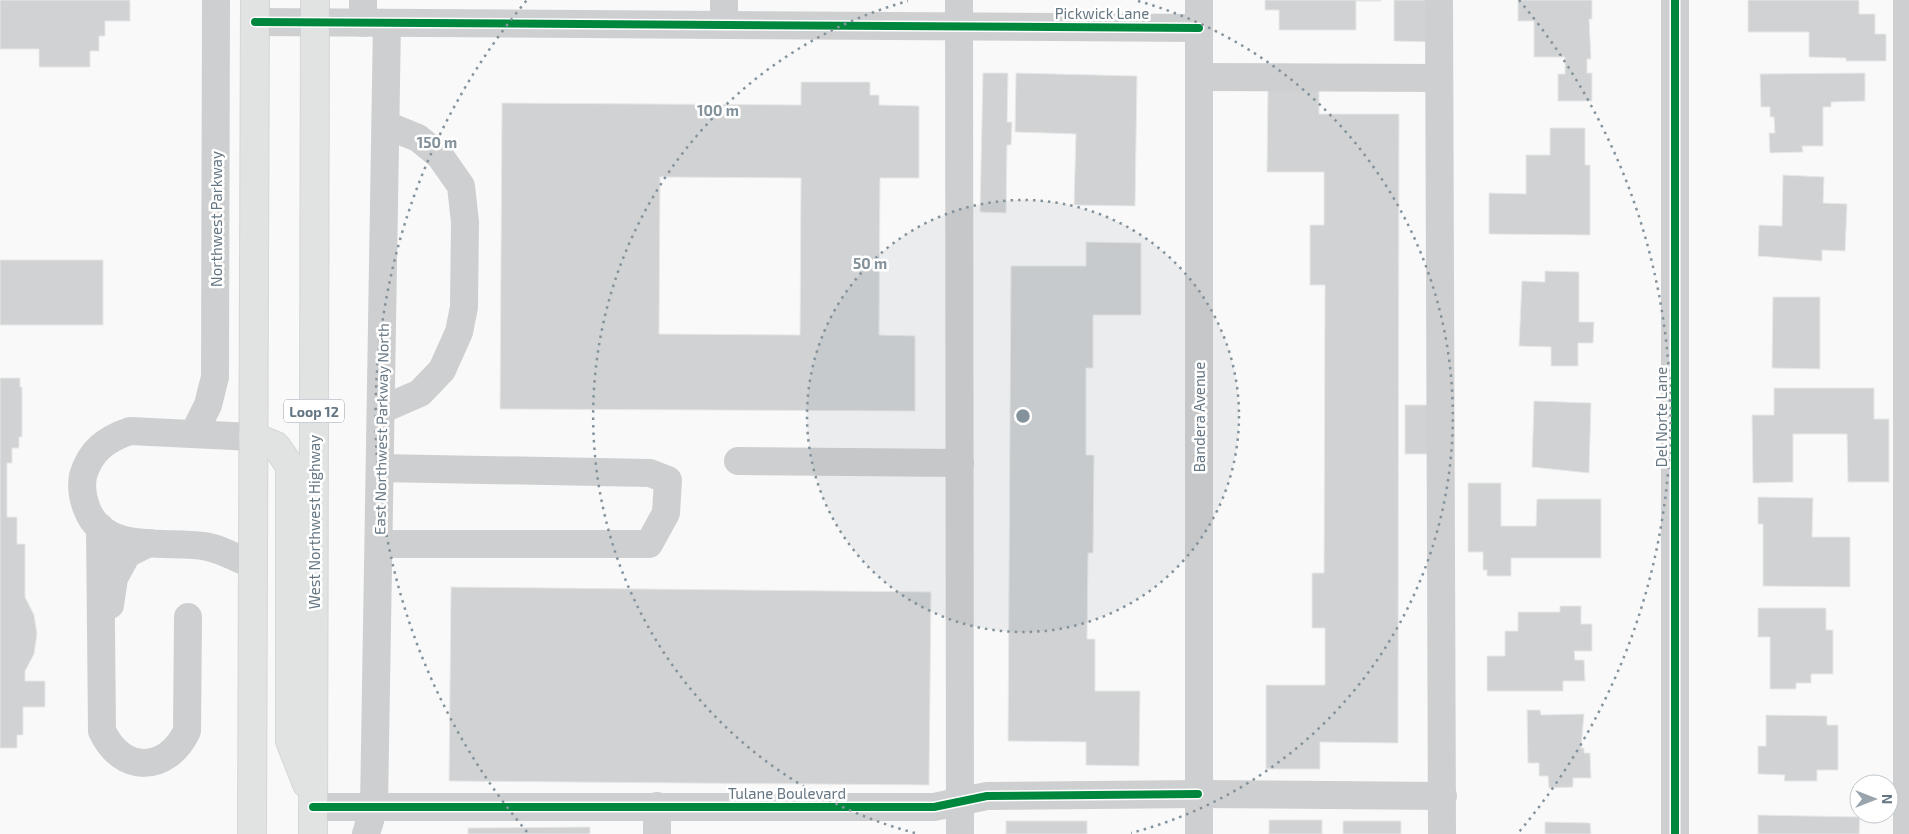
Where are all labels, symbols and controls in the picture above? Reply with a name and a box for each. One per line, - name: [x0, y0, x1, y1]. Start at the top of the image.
- street label: Pickwick Lane: [1055, 4, 1149, 22]
- text: 100 m: [697, 101, 739, 119]
- text: 150 m: [417, 133, 457, 151]
- street label: Northwest Parkway: [207, 151, 225, 287]
- text: 50 m: [853, 254, 887, 272]
- street label: East Northwest Parkway North: [370, 323, 392, 535]
- street label: Bandera Avenue: [1190, 362, 1208, 472]
- street label: Del Norte Lane: [1652, 367, 1670, 467]
- road number: Loop 12: [284, 400, 344, 422]
- centre of rings: [1014, 407, 1032, 425]
- street label: West Northwest Highway: [305, 435, 323, 609]
- north arrow: [1849, 774, 1899, 824]
- street label: Tulane Boulevard: [728, 784, 846, 802]
- text: N: [1879, 794, 1896, 804]

